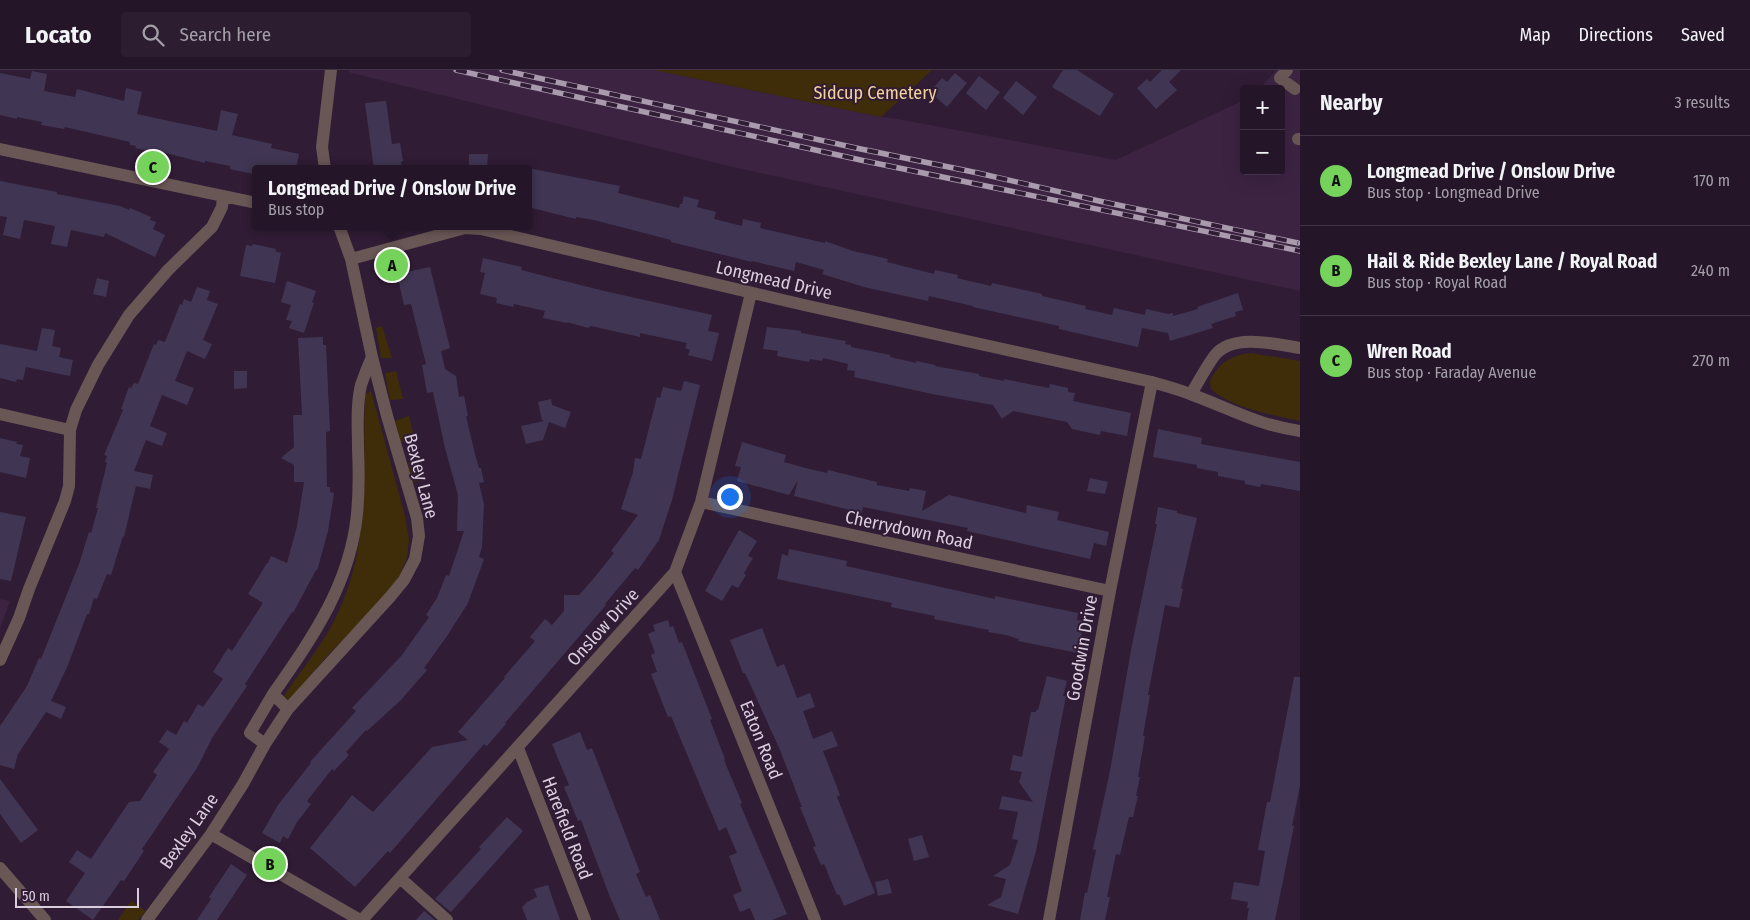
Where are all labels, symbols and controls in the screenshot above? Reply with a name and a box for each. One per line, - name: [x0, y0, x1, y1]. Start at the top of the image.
- search box: [121, 12, 471, 57]
- text: Locato: [25, 21, 91, 49]
- icon: search: [139, 21, 167, 49]
- text: Search here: [179, 23, 271, 46]
- text: Map: [1519, 24, 1551, 46]
- text: Directions: [1579, 24, 1653, 46]
- text: Saved: [1681, 24, 1725, 46]
- park label: Sidcup Cemetery: [813, 82, 937, 104]
- map controls: [1240, 85, 1285, 175]
- button: +: [1240, 85, 1285, 130]
- text: Nearby: [1320, 90, 1382, 116]
- text: 3 results: [1674, 93, 1730, 112]
- button: −: [1240, 130, 1285, 175]
- pin: C: [137, 148, 169, 186]
- text: Longmead Drive / Onslow Drive: [1367, 160, 1615, 183]
- popup: [252, 165, 532, 230]
- text: A: [1332, 171, 1340, 190]
- text: 170 m: [1693, 171, 1730, 190]
- text: Longmead Drive / Onslow Drive: [268, 177, 516, 200]
- text: Bus stop · Longmead Drive: [1367, 183, 1540, 202]
- text: Bus stop: [268, 200, 324, 219]
- pin: A: [376, 246, 408, 284]
- text: Hail & Ride Bexley Lane / Royal Road: [1367, 250, 1657, 273]
- street label: Longmead Drive: [714, 256, 834, 304]
- text: B: [1332, 261, 1340, 280]
- text: 240 m: [1691, 261, 1730, 280]
- text: Bus stop · Royal Road: [1367, 273, 1507, 292]
- text: Wren Road: [1367, 340, 1452, 363]
- text: C: [1332, 351, 1340, 370]
- text: 270 m: [1692, 351, 1730, 370]
- text: Bus stop · Faraday Avenue: [1367, 363, 1536, 382]
- street label: Bexley Lane: [399, 431, 443, 521]
- your location: [717, 484, 743, 510]
- street label: Cherrydown Road: [843, 506, 975, 554]
- street label: Onslow Drive: [562, 584, 644, 670]
- street label: Goodwin Drive: [1062, 593, 1102, 703]
- street label: Eaton Road: [735, 697, 787, 783]
- street label: Harefield Road: [537, 773, 597, 883]
- street label: Bexley Lane: [155, 789, 223, 873]
- pin: B: [254, 845, 286, 883]
- scale bar: [15, 885, 139, 908]
- text: 50 m: [22, 888, 50, 905]

